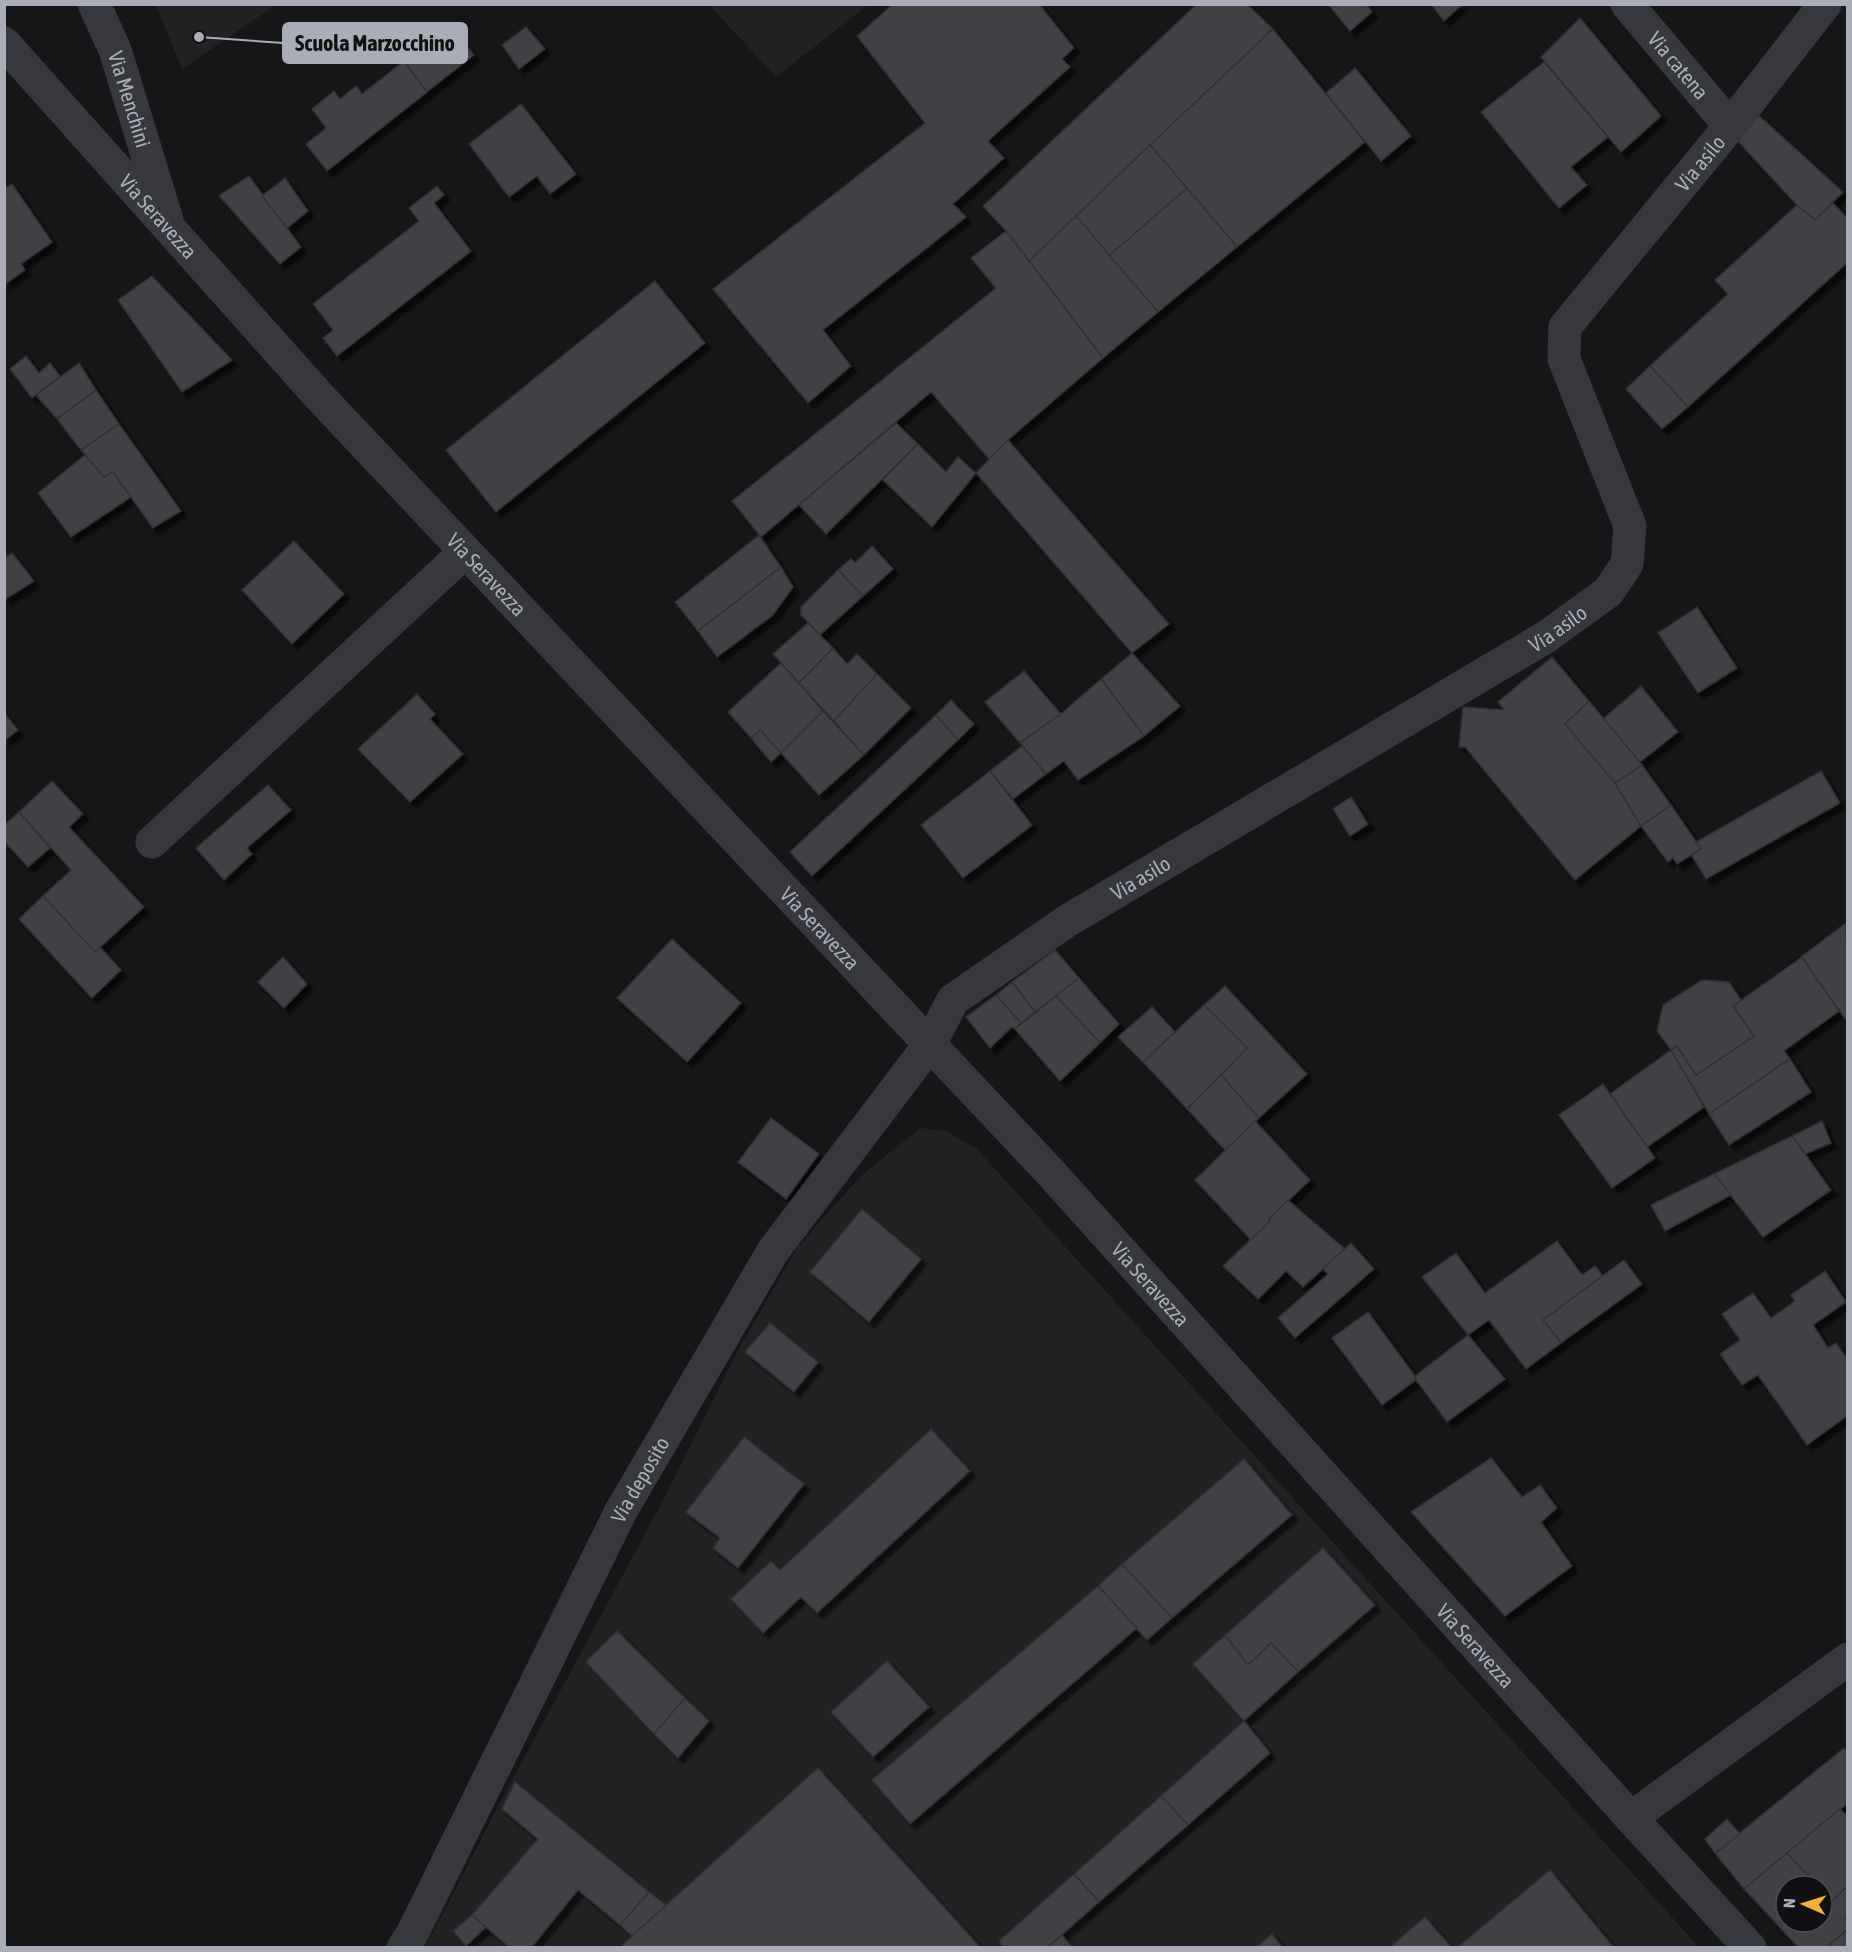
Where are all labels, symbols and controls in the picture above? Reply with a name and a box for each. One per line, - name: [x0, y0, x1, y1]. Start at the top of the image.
- callout: Scuola Marzocchino: [283, 23, 467, 63]
- street label: Via catena: [1643, 27, 1714, 104]
- text: Scuola Marzocchino: [295, 30, 455, 56]
- street label: Via Menchini: [104, 48, 156, 150]
- street label: Via asilo: [1670, 130, 1730, 196]
- street label: Via Seravezza: [115, 169, 202, 263]
- street label: Via Seravezza: [442, 528, 532, 621]
- street label: Via asilo: [1524, 600, 1591, 657]
- street label: Via asilo: [1106, 851, 1174, 904]
- street label: Via Seravezza: [776, 882, 865, 974]
- street label: Via Seravezza: [1107, 1237, 1195, 1331]
- street label: Via deposito: [605, 1432, 674, 1526]
- street label: Via Seravezza: [1432, 1599, 1520, 1692]
- north arrow: [1774, 1874, 1834, 1934]
- text: N: [1780, 1898, 1798, 1908]

